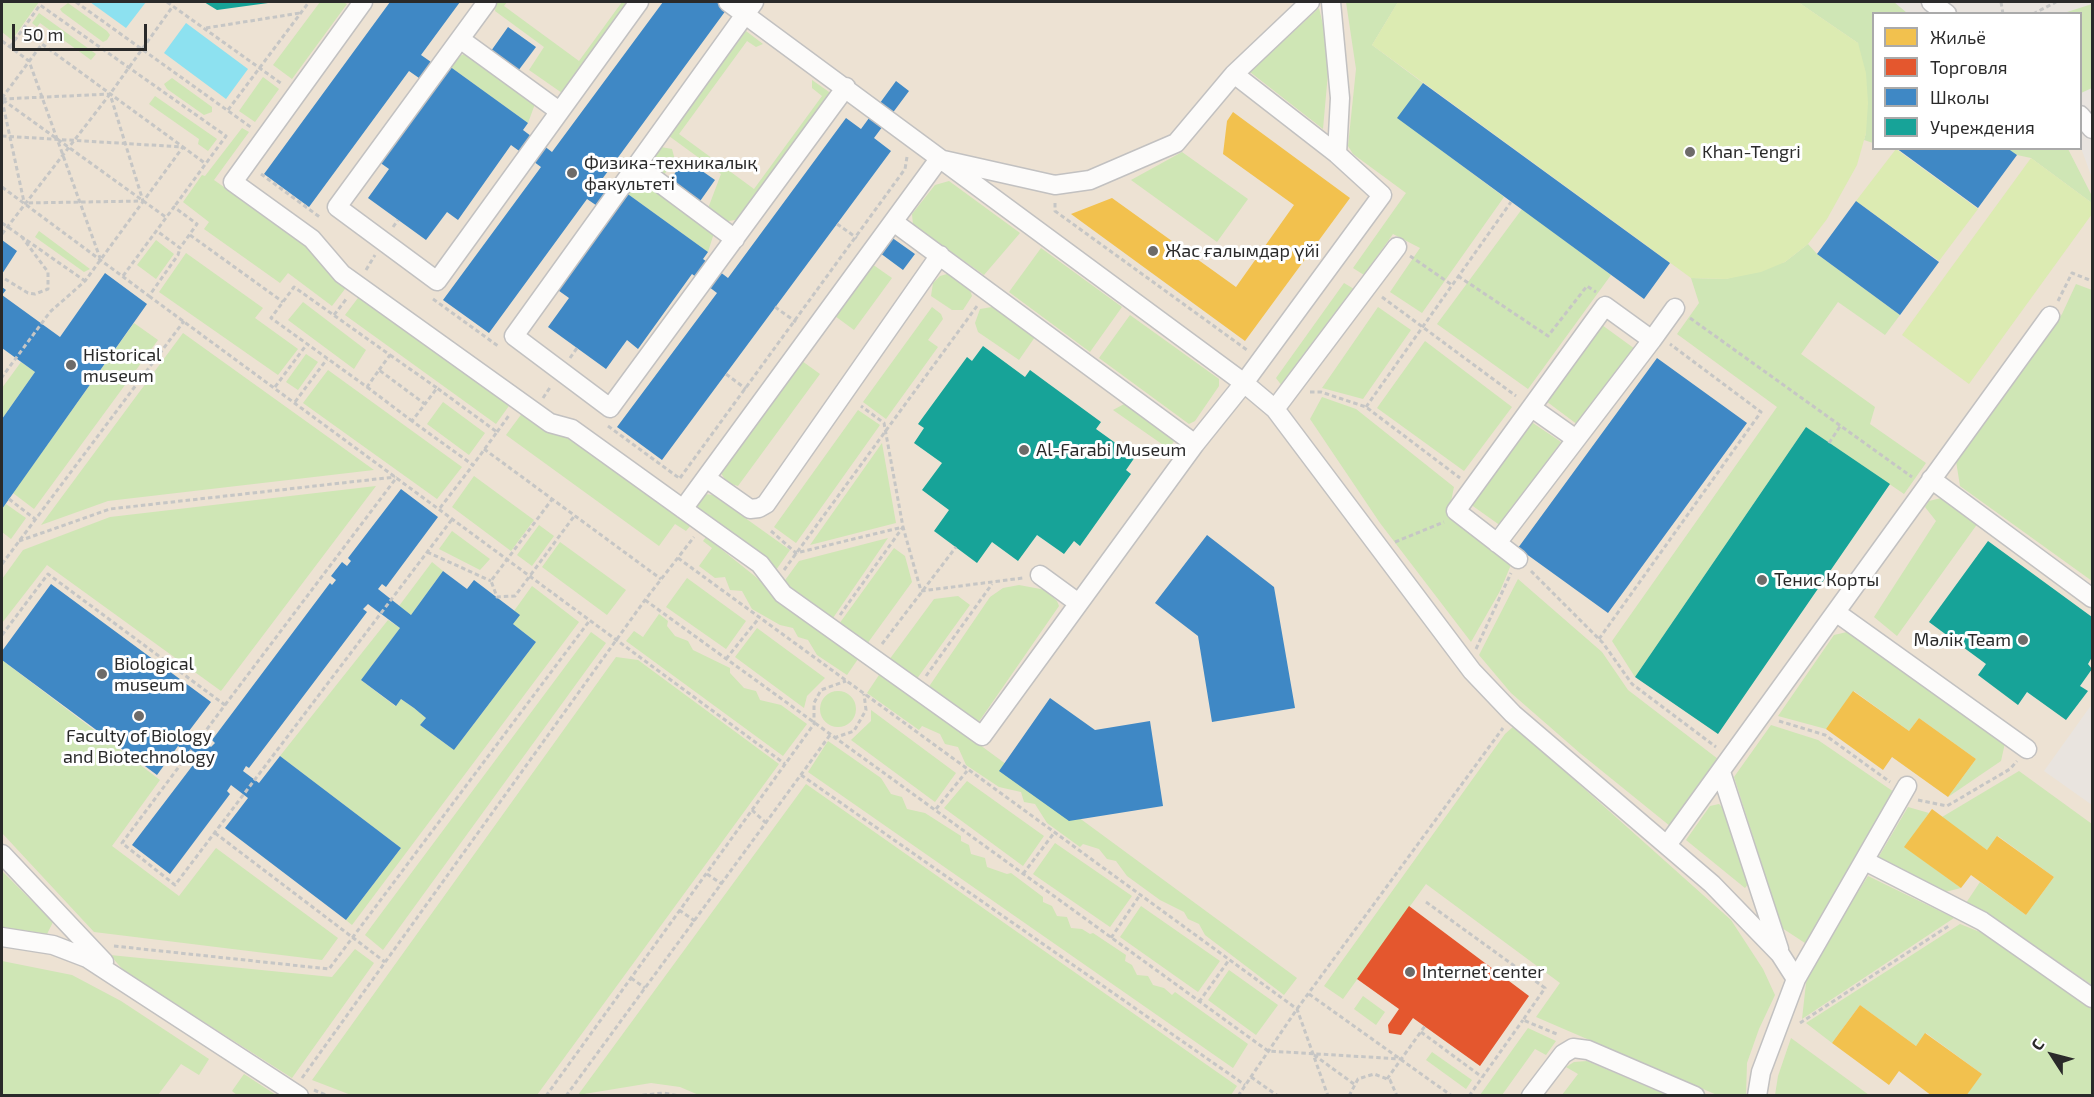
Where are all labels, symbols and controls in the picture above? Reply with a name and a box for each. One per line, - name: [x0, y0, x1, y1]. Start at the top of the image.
- scale bar: [15, 12, 150, 50]
- legend: [1872, 12, 2082, 150]
- text: 50 m: [23, 23, 63, 45]
- text: Жильё: [1930, 26, 1986, 48]
- text: Торговля: [1930, 56, 2008, 78]
- text: Школы: [1930, 86, 1990, 108]
- text: Учреждения: [1930, 116, 2035, 138]
- place label: Khan-Tengri: [1702, 141, 1801, 163]
- marker: Khan-Tengri: [1683, 145, 1697, 159]
- place label: Физика-техникалық факультеті: [584, 152, 757, 195]
- marker: Физика-техникалық факультеті: [565, 166, 579, 180]
- place label: Жас ғалымдар үйі: [1165, 240, 1320, 262]
- marker: Жас ғалымдар үйі: [1146, 244, 1160, 258]
- place label: Historical museum: [83, 344, 161, 386]
- marker: Historical museum: [64, 358, 78, 372]
- place label: Al-Farabi Museum: [1036, 439, 1186, 461]
- marker: Al-Farabi Museum: [1017, 443, 1031, 457]
- place label: Тенис Корты: [1774, 569, 1879, 591]
- marker: Тенис Корты: [1755, 573, 1769, 587]
- place label: Мәлік Team: [1914, 629, 2011, 651]
- marker: Мәлік Team: [2016, 633, 2030, 647]
- place label: Biological museum: [114, 653, 194, 696]
- marker: Biological museum: [95, 667, 109, 681]
- marker: Faculty of Biology and Biotechnology: [132, 709, 146, 723]
- place label: Faculty of Biology and Biotechnology: [63, 725, 215, 768]
- place label: Internet center: [1422, 961, 1544, 983]
- marker: Internet center: [1403, 965, 1417, 979]
- north arrow: [2022, 1025, 2082, 1085]
- text: С: [2027, 1035, 2047, 1054]

